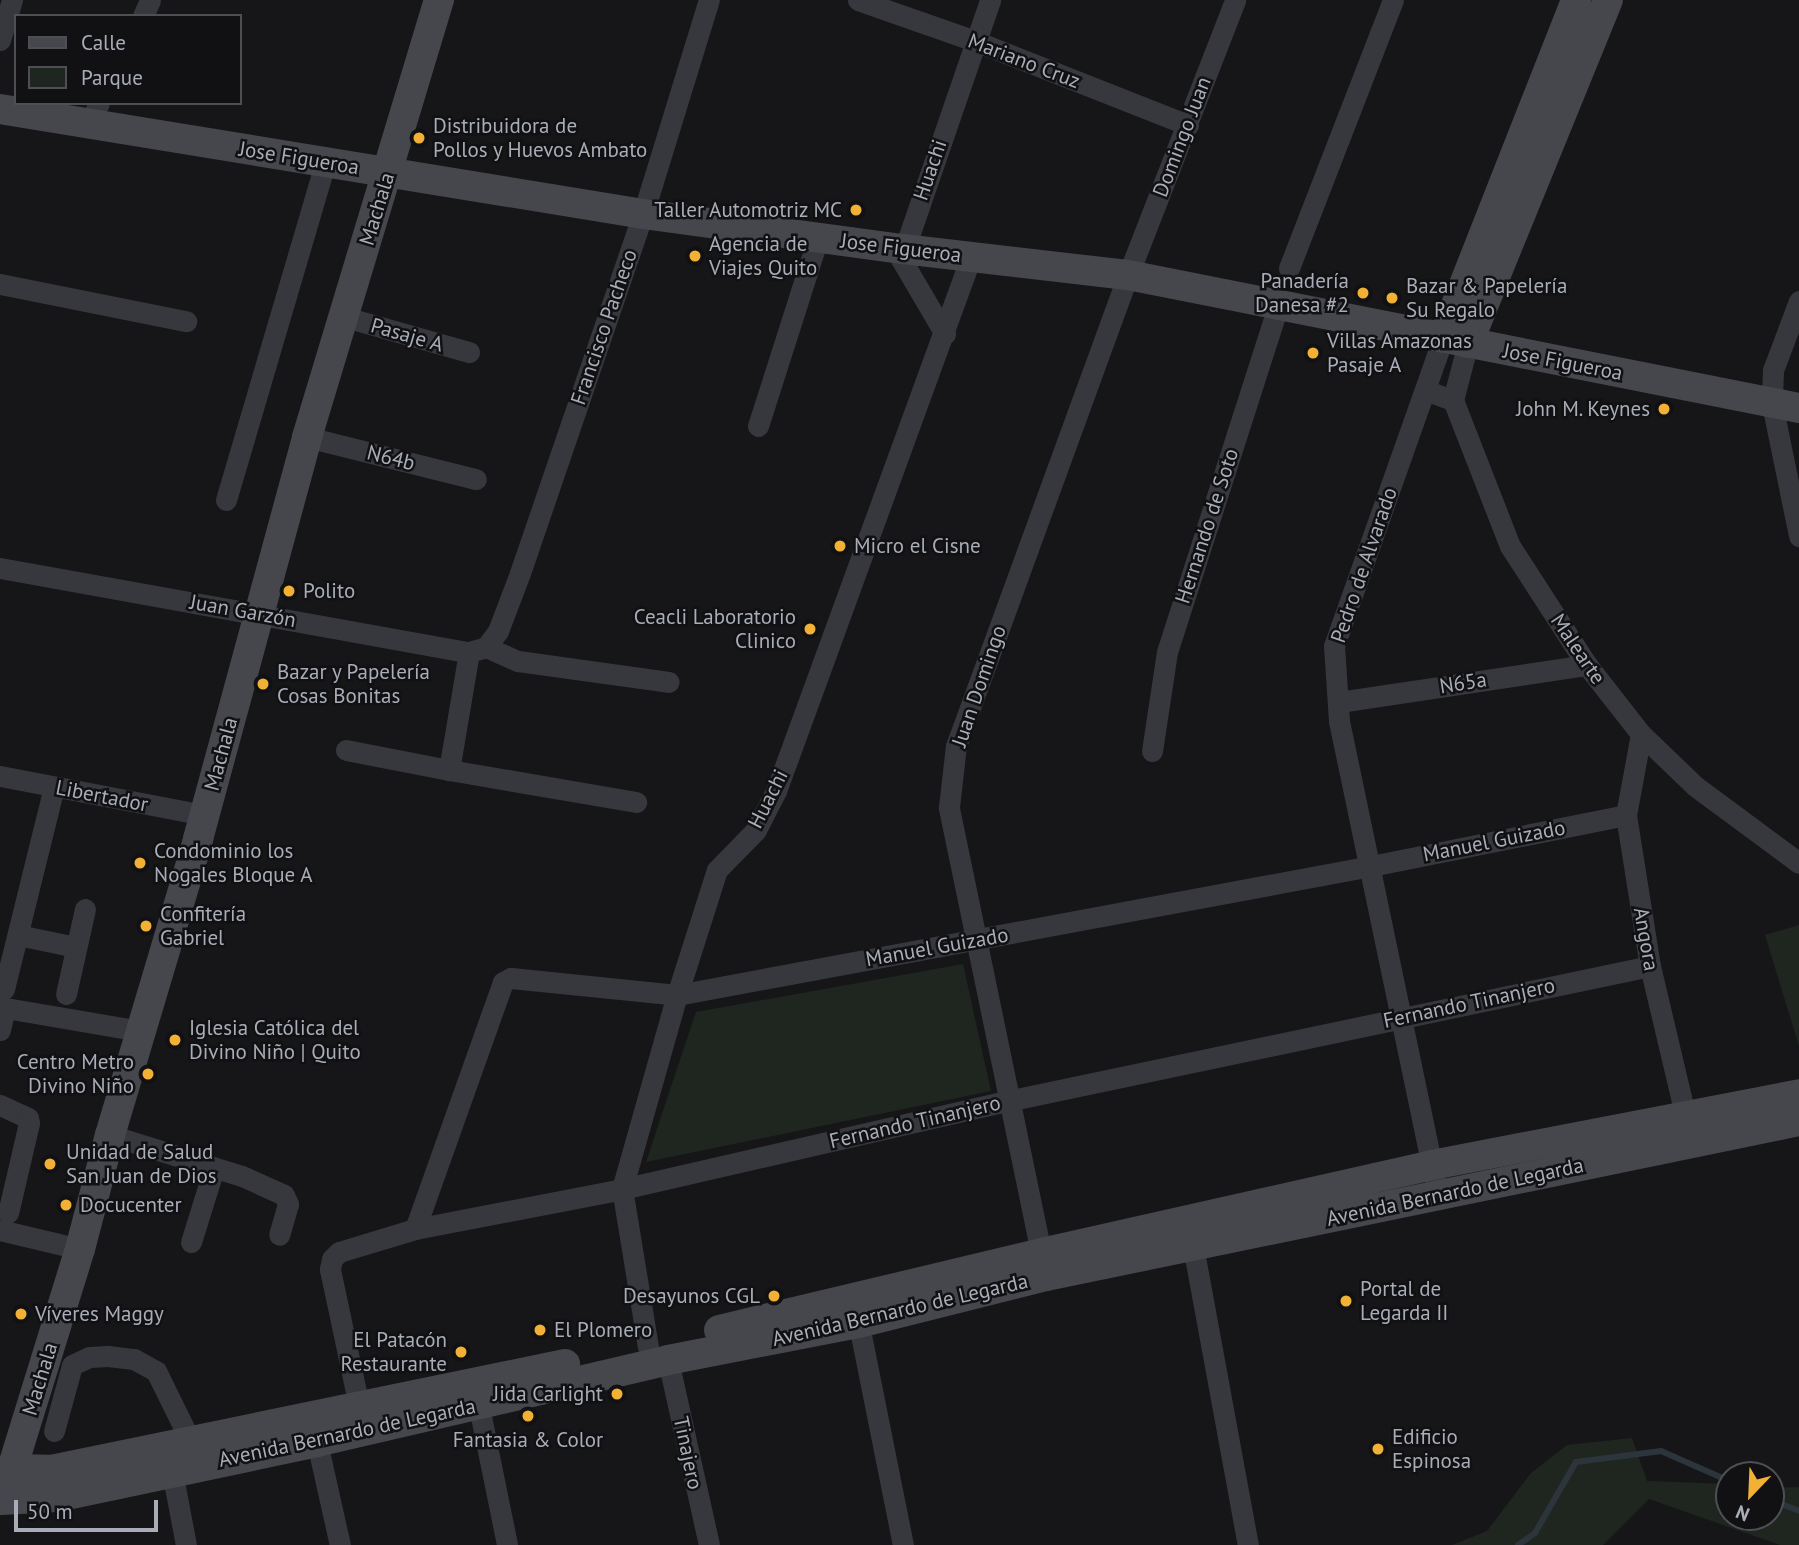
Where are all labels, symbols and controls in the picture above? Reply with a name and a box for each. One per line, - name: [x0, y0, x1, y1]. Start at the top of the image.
- legend: [14, 14, 242, 105]
- street label: Mariano Cruz: [964, 28, 1084, 94]
- text: Calle: [81, 29, 126, 56]
- text: Parque: [81, 64, 143, 91]
- street label: Domingo Juan: [1148, 73, 1216, 201]
- place label: Distribuidora de Pollos y Huevos Ambato: [433, 113, 649, 163]
- marker: Distribuidora de Pollos y Huevos Ambato: [411, 130, 427, 146]
- street label: Jose Figueroa: [237, 136, 361, 180]
- street label: Huachi: [908, 136, 952, 204]
- street label: Machala: [354, 169, 400, 249]
- place label: Taller Automotriz MC: [653, 197, 842, 223]
- marker: Taller Automotriz MC: [848, 202, 864, 218]
- street label: Jose Figueroa: [839, 228, 963, 268]
- place label: Agencia de Viajes Quito: [709, 231, 817, 281]
- street label: Francisco Pacheco: [566, 246, 642, 408]
- marker: Agencia de Viajes Quito: [687, 248, 703, 264]
- place label: Panadería Danesa #2: [1255, 268, 1349, 318]
- place label: Bazar & Papelería Su Regalo: [1406, 273, 1567, 323]
- marker: Panadería Danesa #2: [1355, 285, 1371, 301]
- marker: Bazar & Papelería Su Regalo: [1384, 290, 1400, 306]
- street label: Pasaje A: [368, 313, 446, 357]
- place label: Villas Amazonas Pasaje A: [1327, 328, 1472, 378]
- street label: Jose Figueroa: [1501, 338, 1625, 386]
- marker: Villas Amazonas Pasaje A: [1305, 345, 1321, 361]
- place label: John M. Keynes: [1515, 396, 1650, 422]
- marker: John M. Keynes: [1656, 401, 1672, 417]
- street label: N64b: [364, 440, 418, 476]
- street label: Hernando de Soto: [1170, 445, 1244, 607]
- street label: Pedro de Alvarado: [1325, 484, 1403, 646]
- place label: Micro el Cisne: [854, 533, 981, 559]
- marker: Micro el Cisne: [832, 538, 848, 554]
- place label: Polito: [303, 578, 355, 604]
- marker: Polito: [281, 583, 297, 599]
- street label: Juan Garzón: [188, 589, 298, 633]
- place label: Ceacli Laboratorio Clinico: [634, 604, 796, 654]
- street label: Malearte: [1545, 609, 1611, 689]
- marker: Ceacli Laboratorio Clinico: [802, 621, 818, 637]
- street label: Juan Domingo: [946, 622, 1012, 750]
- place label: Bazar y Papelería Cosas Bonitas: [277, 659, 431, 709]
- street label: N65a: [1438, 667, 1488, 699]
- marker: Bazar y Papelería Cosas Bonitas: [255, 676, 271, 692]
- street label: Machala: [199, 715, 243, 793]
- street label: Huachi: [743, 765, 793, 833]
- street label: Libertador: [54, 775, 150, 817]
- street label: Manuel Guizado: [1421, 815, 1567, 867]
- place label: Condominio los Nogales Bloque A: [154, 838, 313, 888]
- marker: Condominio los Nogales Bloque A: [132, 855, 148, 871]
- place label: Confitería Gabriel: [160, 901, 246, 951]
- street label: Angora: [1628, 905, 1664, 973]
- marker: Confitería Gabriel: [138, 918, 154, 934]
- street label: Manuel Guizado: [864, 922, 1010, 972]
- street label: Fernando Tinanjero: [1381, 972, 1557, 1034]
- place label: Iglesia Católica del Divino Niño | Quito: [189, 1015, 361, 1065]
- marker: Iglesia Católica del Divino Niño | Quito: [167, 1032, 183, 1048]
- place label: Centro Metro Divino Niño: [17, 1049, 134, 1099]
- marker: Centro Metro Divino Niño: [140, 1066, 156, 1082]
- street label: Fernando Tinanjero: [827, 1090, 1003, 1154]
- place label: Unidad de Salud San Juan de Dios: [66, 1139, 217, 1189]
- street label: Avenida Bernardo de Legarda: [1324, 1152, 1586, 1232]
- marker: Unidad de Salud San Juan de Dios: [40, 1154, 60, 1174]
- place label: Docucenter: [80, 1192, 182, 1218]
- marker: Docucenter: [58, 1197, 74, 1213]
- street label: Avenida Bernardo de Legarda: [770, 1268, 1030, 1352]
- place label: Portal de Legarda II: [1360, 1276, 1448, 1326]
- place label: Desayunos CGL: [623, 1283, 760, 1309]
- marker: Desayunos CGL: [766, 1288, 782, 1304]
- marker: Portal de Legarda II: [1338, 1293, 1354, 1309]
- place label: Víveres Maggy: [35, 1301, 164, 1327]
- marker: Víveres Maggy: [13, 1306, 29, 1322]
- place label: El Plomero: [554, 1317, 652, 1343]
- marker: El Plomero: [532, 1322, 548, 1338]
- place label: El Patacón Restaurante: [341, 1327, 447, 1377]
- street label: Machala: [17, 1339, 63, 1419]
- marker: El Patacón Restaurante: [453, 1344, 469, 1360]
- place label: Jida Carlight: [493, 1381, 603, 1407]
- marker: Jida Carlight: [609, 1386, 625, 1402]
- street label: Avenida Bernardo de Legarda: [216, 1393, 478, 1473]
- marker: Fantasia & Color: [520, 1408, 536, 1424]
- street label: Tinajero: [668, 1414, 708, 1492]
- place label: Edificio Espinosa: [1392, 1424, 1471, 1474]
- place label: Fantasia & Color: [453, 1427, 603, 1453]
- marker: Edificio Espinosa: [1370, 1441, 1386, 1457]
- north arrow: [1715, 1461, 1785, 1531]
- scale bar: [18, 1486, 161, 1530]
- text: 50 m: [27, 1498, 73, 1525]
- text: N: [1732, 1500, 1753, 1527]

